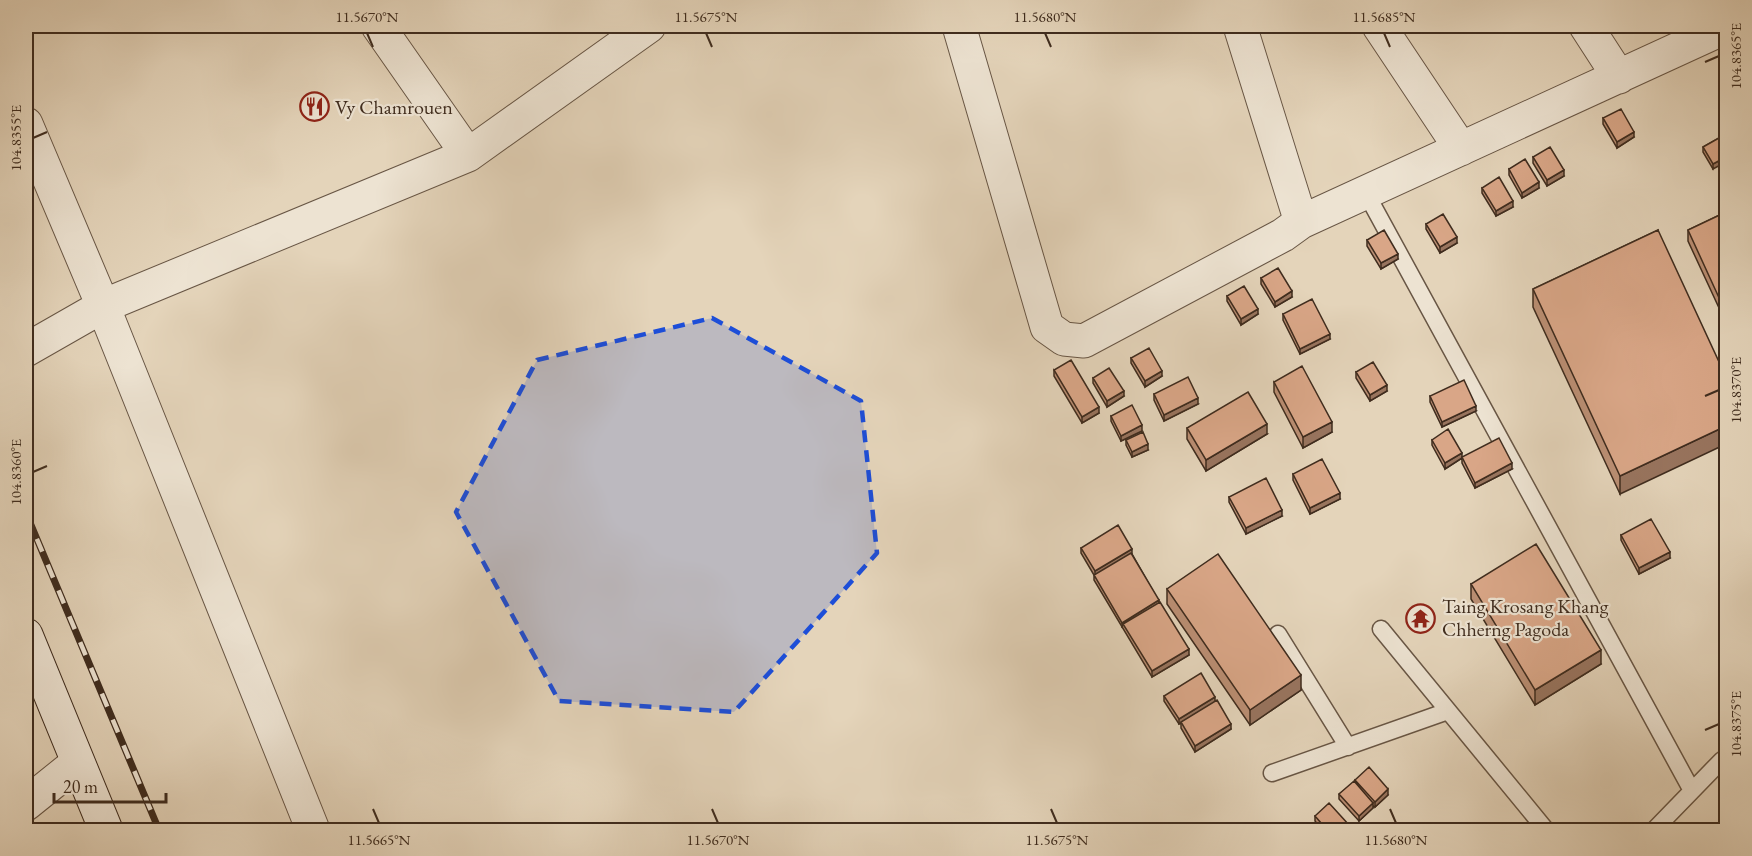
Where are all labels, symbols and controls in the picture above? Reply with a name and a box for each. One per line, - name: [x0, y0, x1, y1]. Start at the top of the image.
- text: 11.5670°N: [336, 7, 399, 26]
- text: 11.5675°N: [675, 7, 738, 26]
- text: 11.5680°N: [1014, 7, 1077, 26]
- text: 11.5685°N: [1353, 7, 1416, 26]
- text: 104.8365°E: [1726, 22, 1745, 89]
- restaurant icon: Vy Chamrouen: [298, 91, 330, 123]
- place label: Vy Chamrouen: [335, 94, 453, 120]
- text: 104.8355°E: [6, 104, 25, 171]
- text: 104.8370°E: [1726, 356, 1745, 423]
- text: 104.8360°E: [6, 438, 25, 505]
- place label: Taing Krosang Khang Chherng Pagoda: [1442, 593, 1609, 642]
- temple icon: Taing Krosang Khang Chherng Pagoda: [1405, 602, 1437, 634]
- text: 104.8375°E: [1726, 690, 1745, 757]
- scale bar: [54, 766, 166, 804]
- text: 20 m: [63, 775, 98, 798]
- text: 11.5665°N: [348, 830, 411, 849]
- text: 11.5670°N: [687, 830, 750, 849]
- text: 11.5675°N: [1026, 830, 1089, 849]
- text: 11.5680°N: [1365, 830, 1428, 849]

